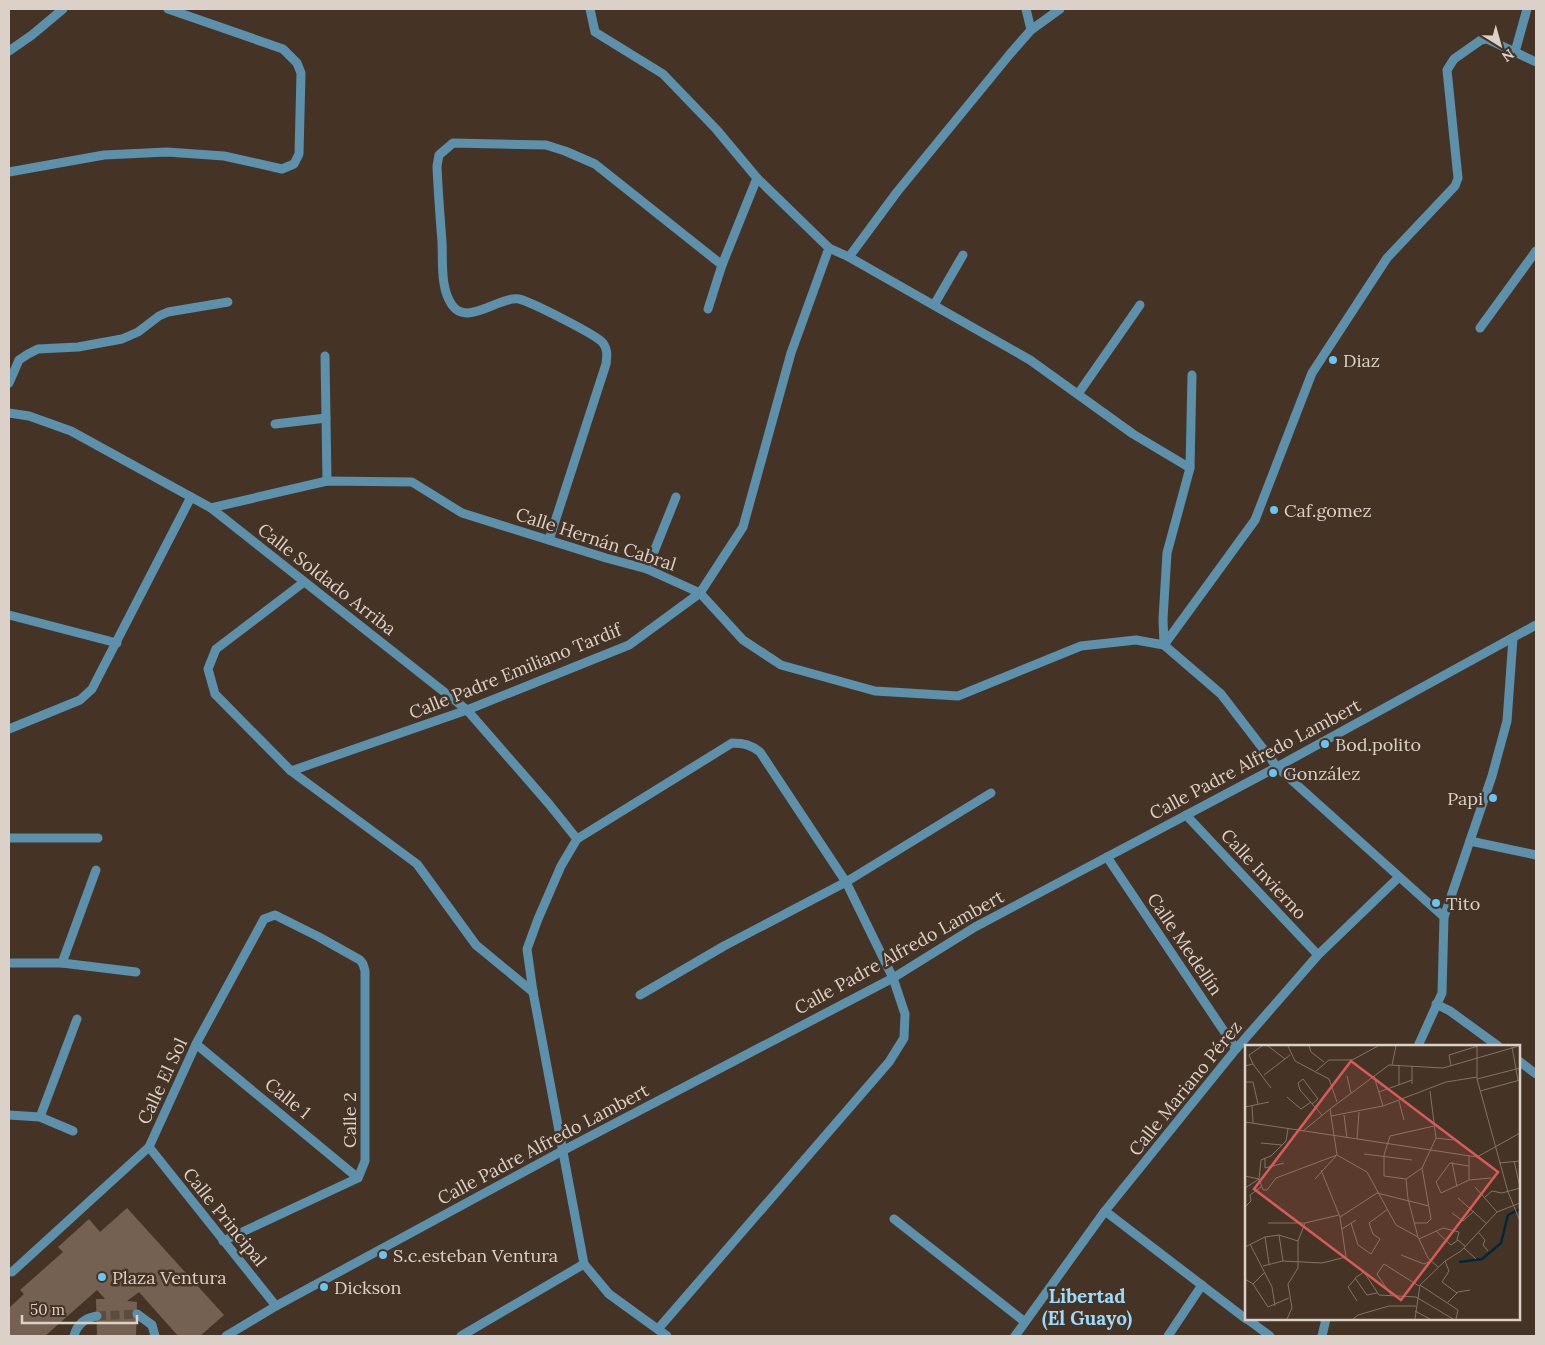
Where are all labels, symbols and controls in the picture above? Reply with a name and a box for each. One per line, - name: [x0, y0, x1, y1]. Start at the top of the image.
- north arrow: [1475, 20, 1525, 70]
- text: N: [1498, 45, 1518, 66]
- place label: Diaz: [1343, 349, 1380, 372]
- marker: Diaz: [1327, 354, 1339, 366]
- place label: Caf.gomez: [1284, 499, 1372, 522]
- street label: Calle Hernán Cabral: [513, 502, 679, 576]
- marker: Caf.gomez: [1268, 504, 1280, 516]
- street label: Calle Soldado Arriba: [253, 518, 401, 640]
- street label: Calle Padre Emiliano Tardif: [406, 617, 626, 724]
- street label: Calle Padre Alfredo Lambert: [1145, 693, 1365, 825]
- place label: Bod.polito: [1335, 733, 1421, 756]
- marker: Bod.polito: [1319, 738, 1331, 750]
- place label: González: [1283, 762, 1361, 785]
- marker: González: [1267, 767, 1279, 779]
- place label: Papi: [1447, 787, 1483, 810]
- marker: Papi: [1487, 792, 1499, 804]
- street label: Calle Invierno: [1216, 824, 1312, 924]
- street label: Calle Padre Alfredo Lambert: [790, 885, 1008, 1019]
- street label: Calle Medellín: [1142, 888, 1228, 1000]
- place label: Tito: [1446, 892, 1480, 915]
- marker: Tito: [1430, 897, 1442, 909]
- street label: Calle Mariano Pérez: [1123, 1016, 1247, 1160]
- street label: Calle El Sol: [132, 1034, 192, 1128]
- inset map: [1245, 1045, 1520, 1320]
- street label: Calle 1: [260, 1072, 316, 1124]
- street label: Calle Padre Alfredo Lambert: [433, 1078, 653, 1210]
- street label: Calle 2: [338, 1092, 361, 1148]
- street label: Calle Principal: [178, 1163, 272, 1271]
- place label: S.c.esteban Ventura: [393, 1244, 558, 1267]
- marker: S.c.esteban Ventura: [377, 1249, 389, 1261]
- place label: Plaza Ventura: [112, 1266, 226, 1289]
- marker: Plaza Ventura: [96, 1271, 108, 1283]
- place label: Dickson: [334, 1276, 402, 1299]
- marker: Dickson: [318, 1281, 330, 1293]
- district label: Libertad (El Guayo): [1042, 1284, 1132, 1331]
- scale bar: [22, 1292, 138, 1324]
- text: 50 m: [30, 1300, 65, 1319]

